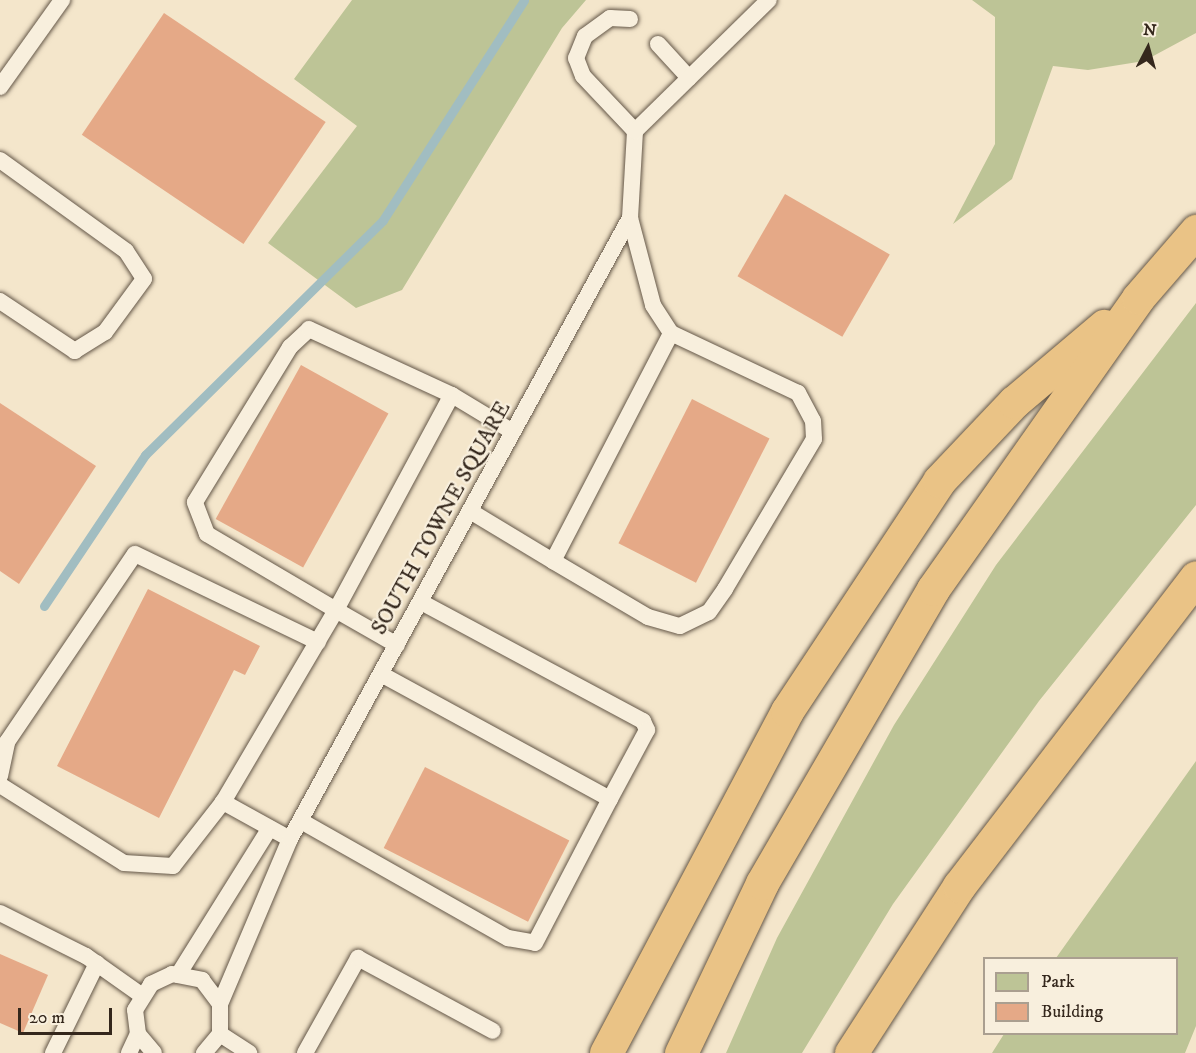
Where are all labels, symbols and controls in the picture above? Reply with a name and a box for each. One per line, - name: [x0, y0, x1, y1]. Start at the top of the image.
- north arrow: [1118, 18, 1178, 78]
- text: N: [1142, 19, 1157, 41]
- street label: SOUTH TOWNE SQUARE: [366, 397, 516, 639]
- legend: [983, 957, 1178, 1035]
- text: Park: [1041, 971, 1075, 993]
- scale bar: [21, 996, 116, 1034]
- text: Building: [1041, 1001, 1103, 1023]
- text: 20 m: [29, 1007, 65, 1029]

